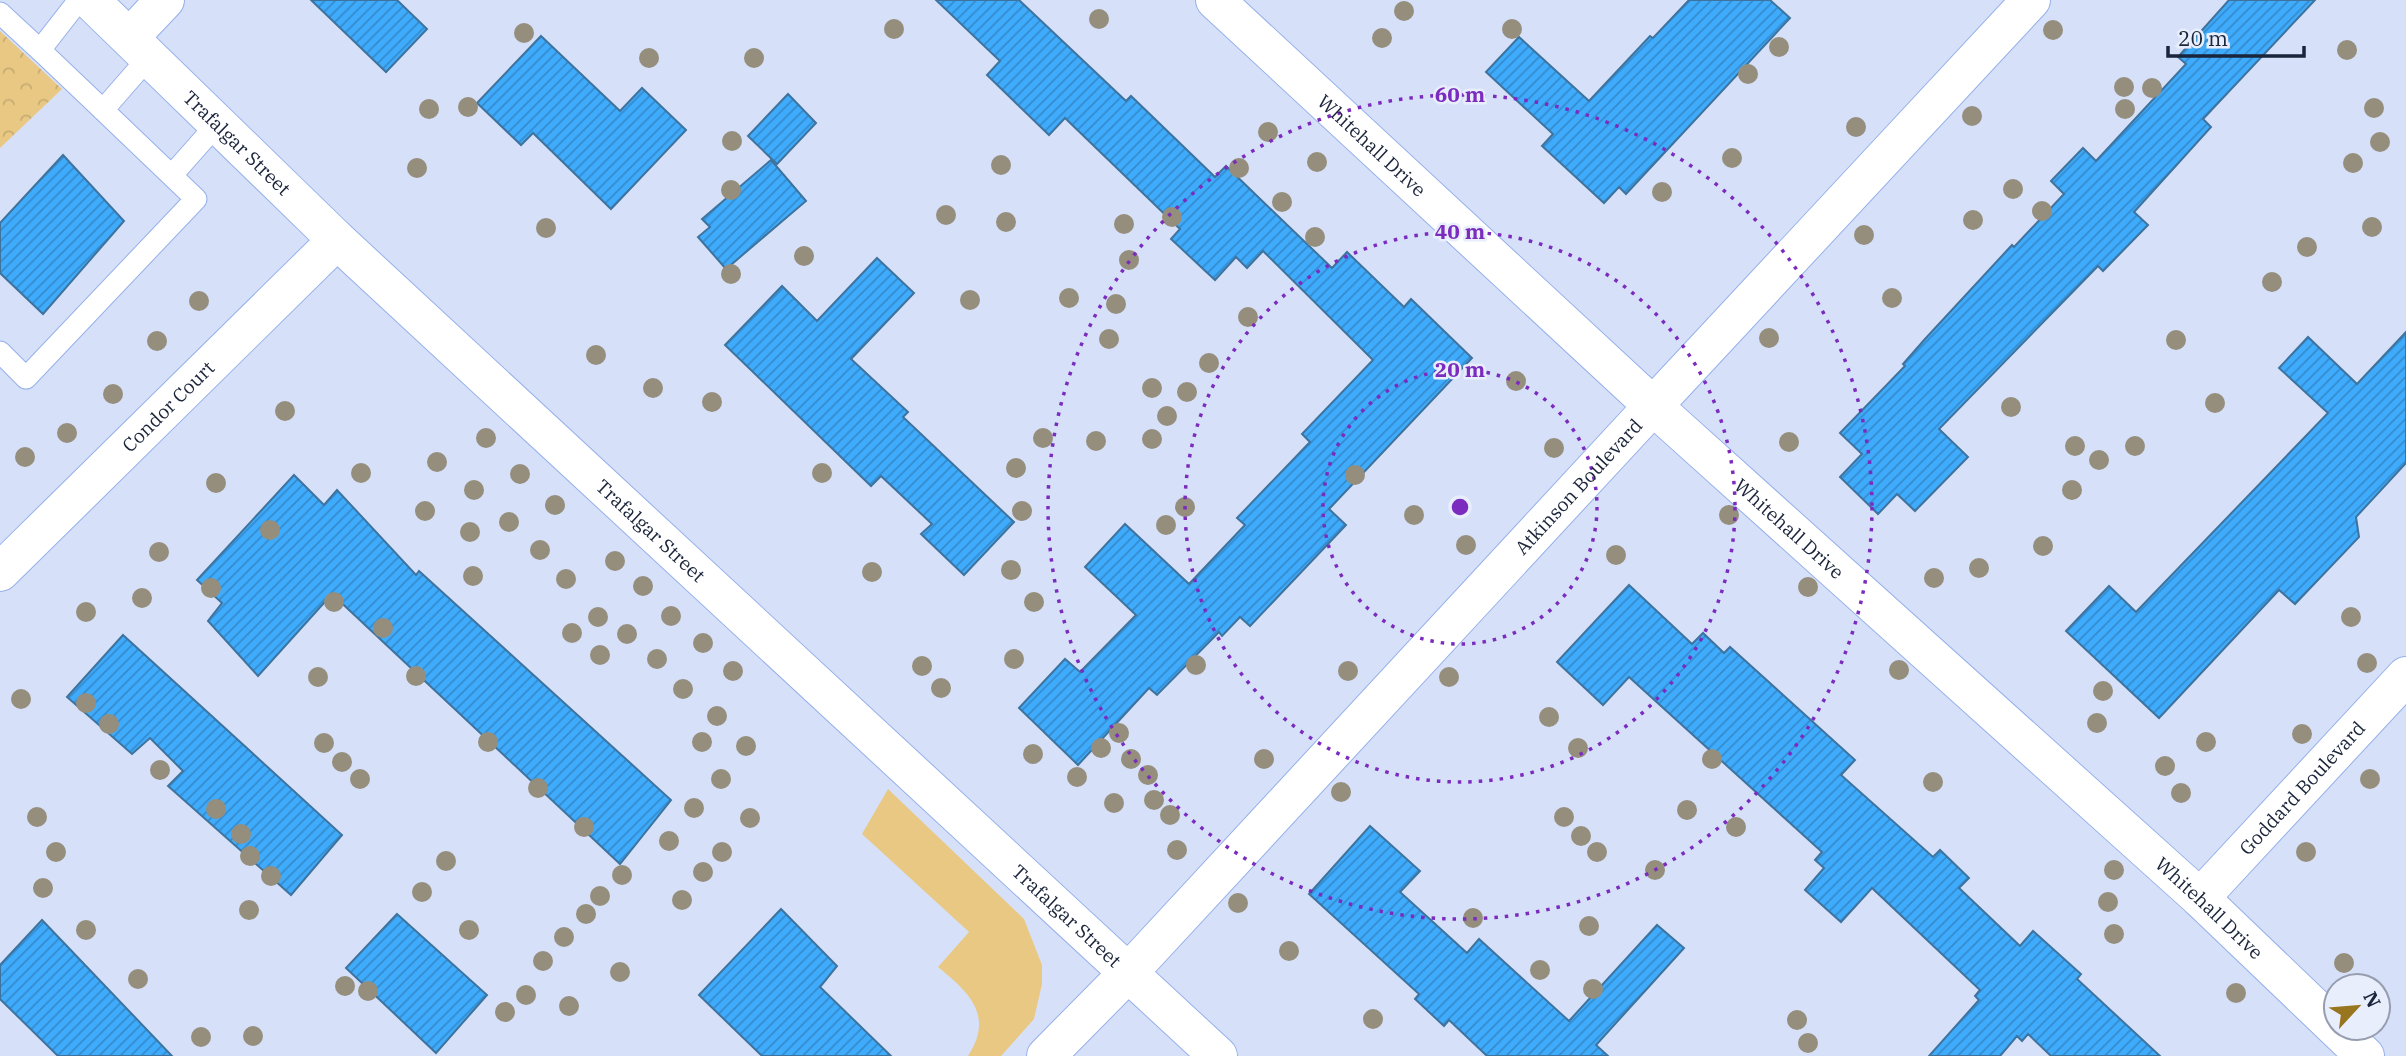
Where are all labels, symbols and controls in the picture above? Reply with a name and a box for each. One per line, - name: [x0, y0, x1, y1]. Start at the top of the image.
- scale bar: [2168, 14, 2304, 58]
- text: 20 m: [2178, 24, 2228, 52]
- text: 60 m: [1435, 80, 1485, 108]
- street label: Trafalgar Street: [178, 85, 296, 201]
- street label: Whitehall Drive: [1313, 89, 1431, 202]
- text: 40 m: [1435, 217, 1485, 245]
- street label: Condor Court: [117, 355, 220, 457]
- text: 20 m: [1435, 355, 1485, 383]
- street label: Atkinson Boulevard: [1510, 414, 1647, 560]
- street label: Whitehall Drive: [1729, 473, 1849, 584]
- street label: Trafalgar Street: [591, 474, 711, 587]
- centre of rings: [1448, 495, 1472, 519]
- street label: Goddard Boulevard: [2234, 716, 2370, 860]
- street label: Whitehall Drive: [2150, 852, 2268, 964]
- street label: Trafalgar Street: [1007, 859, 1127, 973]
- north arrow: [2322, 972, 2392, 1042]
- text: N: [2358, 988, 2386, 1012]

